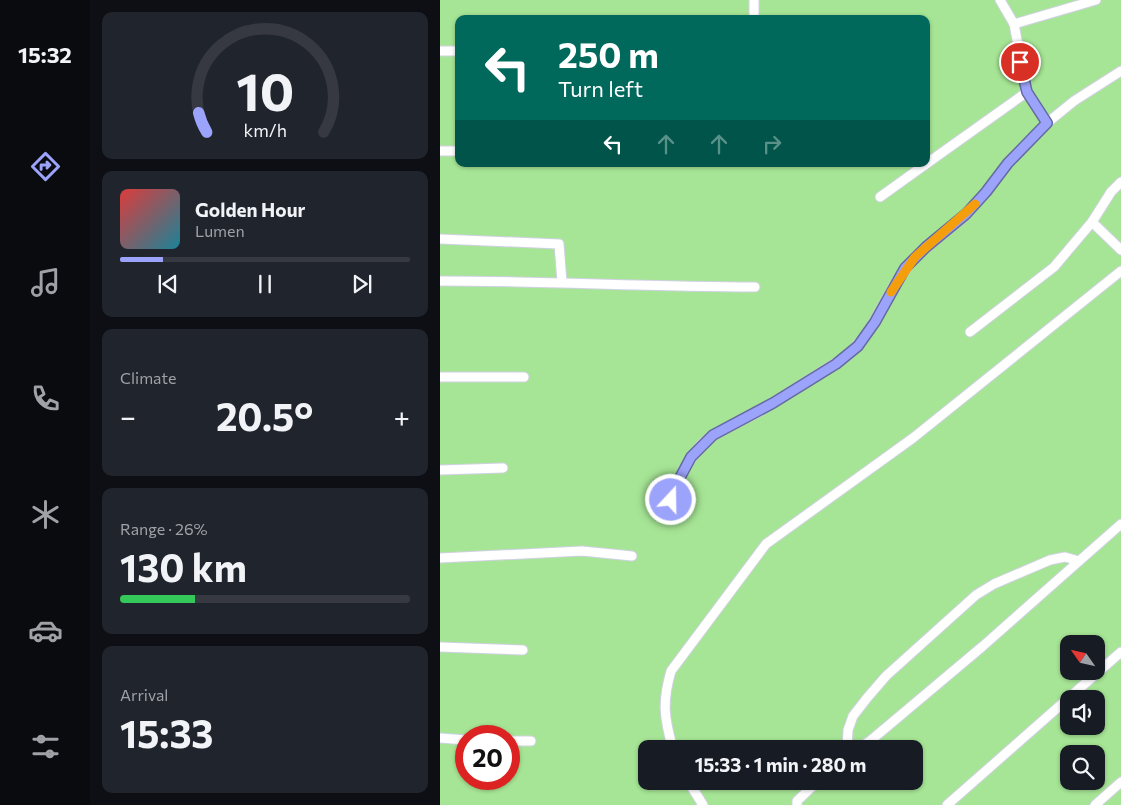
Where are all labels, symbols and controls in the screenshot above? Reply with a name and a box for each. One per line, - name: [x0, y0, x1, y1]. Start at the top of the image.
- text: 250 m: [558, 32, 659, 75]
- icon: left: [475, 35, 540, 100]
- text: 15:32: [18, 41, 72, 68]
- pin: [999, 41, 1041, 83]
- icon: arrive: [1006, 48, 1034, 76]
- text: 10: [236, 58, 294, 122]
- text: Turn left: [558, 75, 643, 102]
- text: km/h: [243, 119, 287, 141]
- icon: left: [599, 130, 627, 158]
- icon: ahead: [652, 130, 680, 158]
- icon: ahead: [705, 130, 733, 158]
- icon: right: [758, 130, 786, 158]
- icon: directions: [28, 149, 63, 184]
- text: Golden Hour: [195, 198, 305, 221]
- text: Lumen: [195, 221, 245, 240]
- icon: music: [28, 265, 63, 300]
- icon: previous: [154, 270, 182, 298]
- icon: pause: [251, 270, 279, 298]
- icon: next: [348, 270, 376, 298]
- text: Climate: [120, 368, 176, 387]
- icon: phone: [28, 381, 63, 416]
- text: 20.5°: [216, 392, 313, 439]
- text: −: [120, 399, 136, 433]
- text: +: [394, 399, 410, 433]
- position arrow: [644, 473, 696, 525]
- icon: climate: [28, 497, 63, 532]
- text: Range · 26%: [120, 519, 208, 538]
- text: 130 km: [120, 543, 247, 590]
- icon: car: [28, 613, 63, 648]
- north arrow: [1060, 635, 1105, 680]
- map controls: [1060, 635, 1105, 790]
- text: Arrival: [120, 685, 168, 704]
- button: sound: [1060, 690, 1105, 735]
- text: 15:33: [120, 709, 213, 756]
- speed limit sign: 20: [455, 725, 520, 790]
- icon: filters: [28, 729, 63, 764]
- button: search: [1060, 745, 1105, 790]
- text: 15:33 · 1 min · 280 m: [695, 753, 866, 776]

